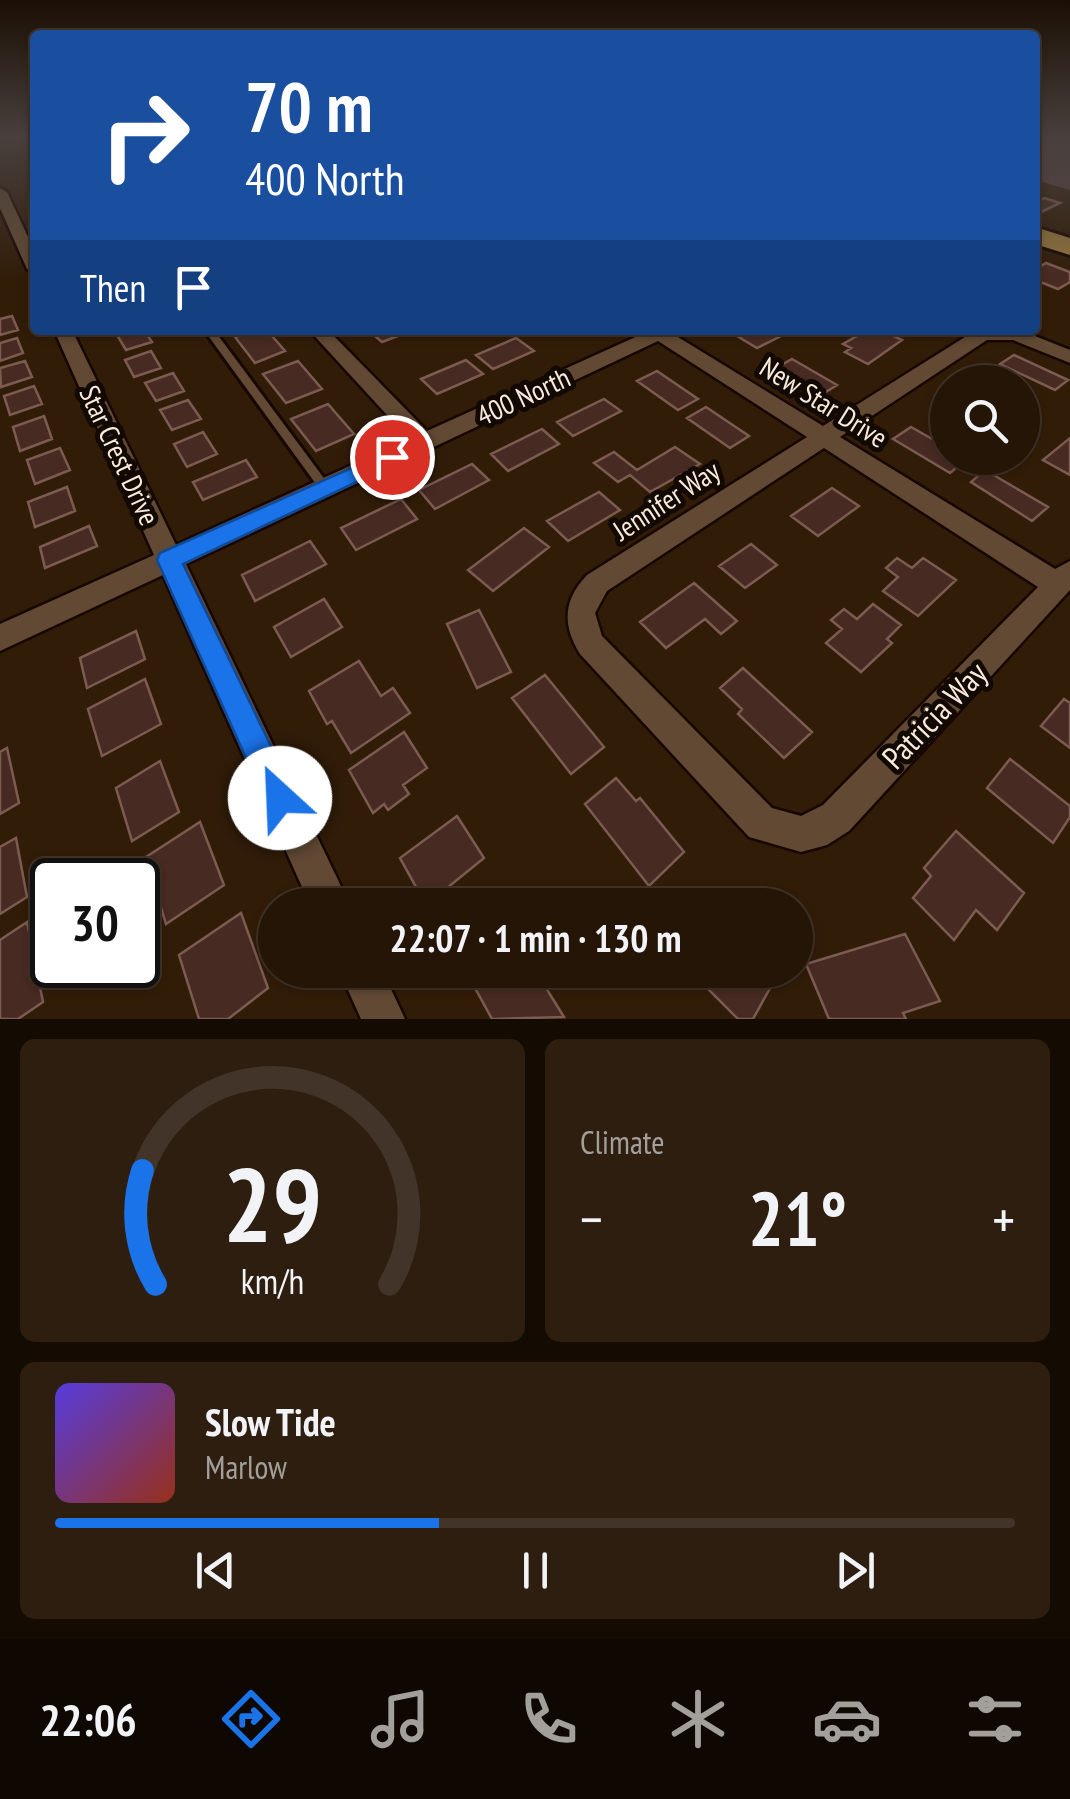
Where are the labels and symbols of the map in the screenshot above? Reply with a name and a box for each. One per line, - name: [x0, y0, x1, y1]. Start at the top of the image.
- street label: New Star Drive: [753, 348, 895, 456]
- street label: 400 North: [470, 358, 576, 434]
- street label: Star Crest Drive: [72, 379, 168, 531]
- pin: [350, 415, 435, 500]
- street label: Jennifer Way: [605, 451, 727, 549]
- street label: Patricia Way: [873, 652, 995, 778]
- position arrow: [228, 746, 332, 850]
- speed limit sign: 30: [30, 858, 160, 988]

